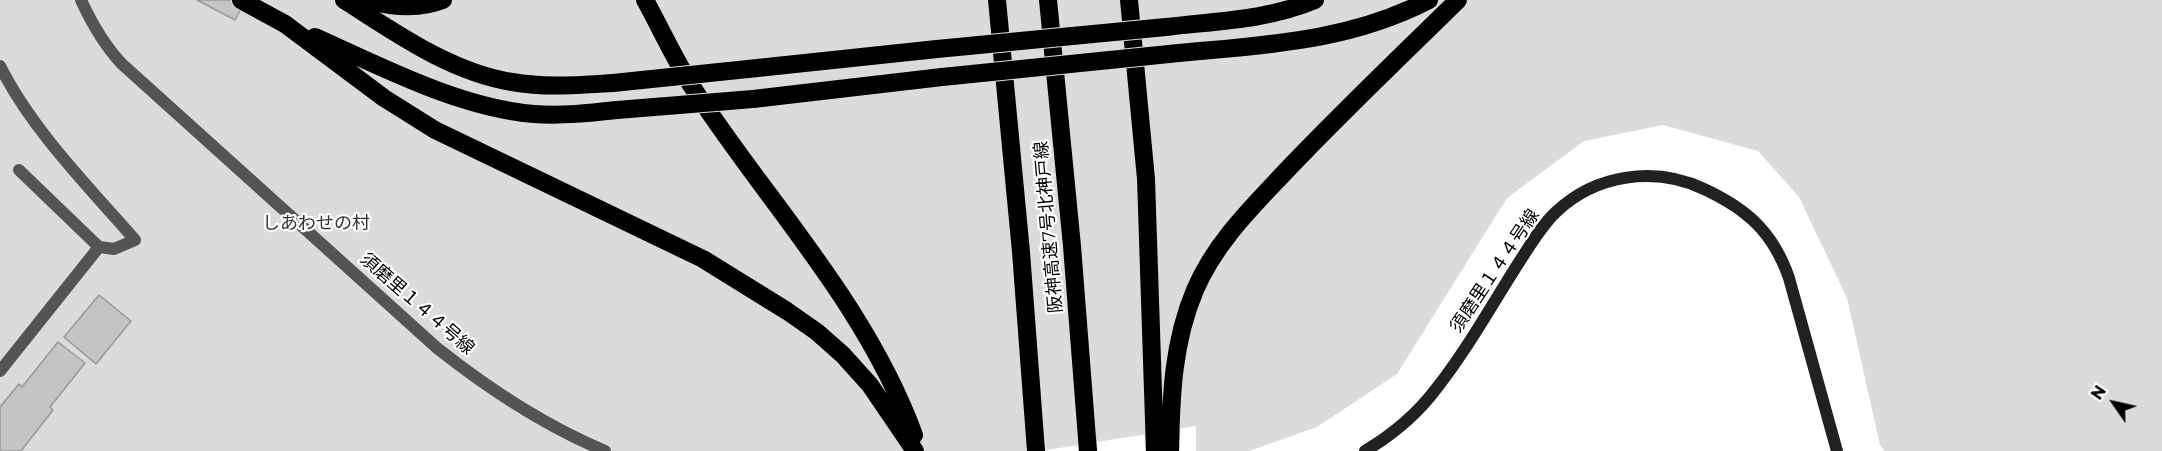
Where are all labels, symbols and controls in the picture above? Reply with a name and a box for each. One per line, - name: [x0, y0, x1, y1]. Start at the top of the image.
- street label: 阪神高速7号北神戸線: [1031, 140, 1067, 314]
- street label: 須磨里１４４号線: [1446, 205, 1544, 337]
- park label: しあわせの村: [262, 213, 370, 235]
- street label: 須磨里１４４号線: [356, 249, 478, 359]
- north arrow: [2084, 373, 2144, 433]
- text: N: [2087, 382, 2110, 403]

